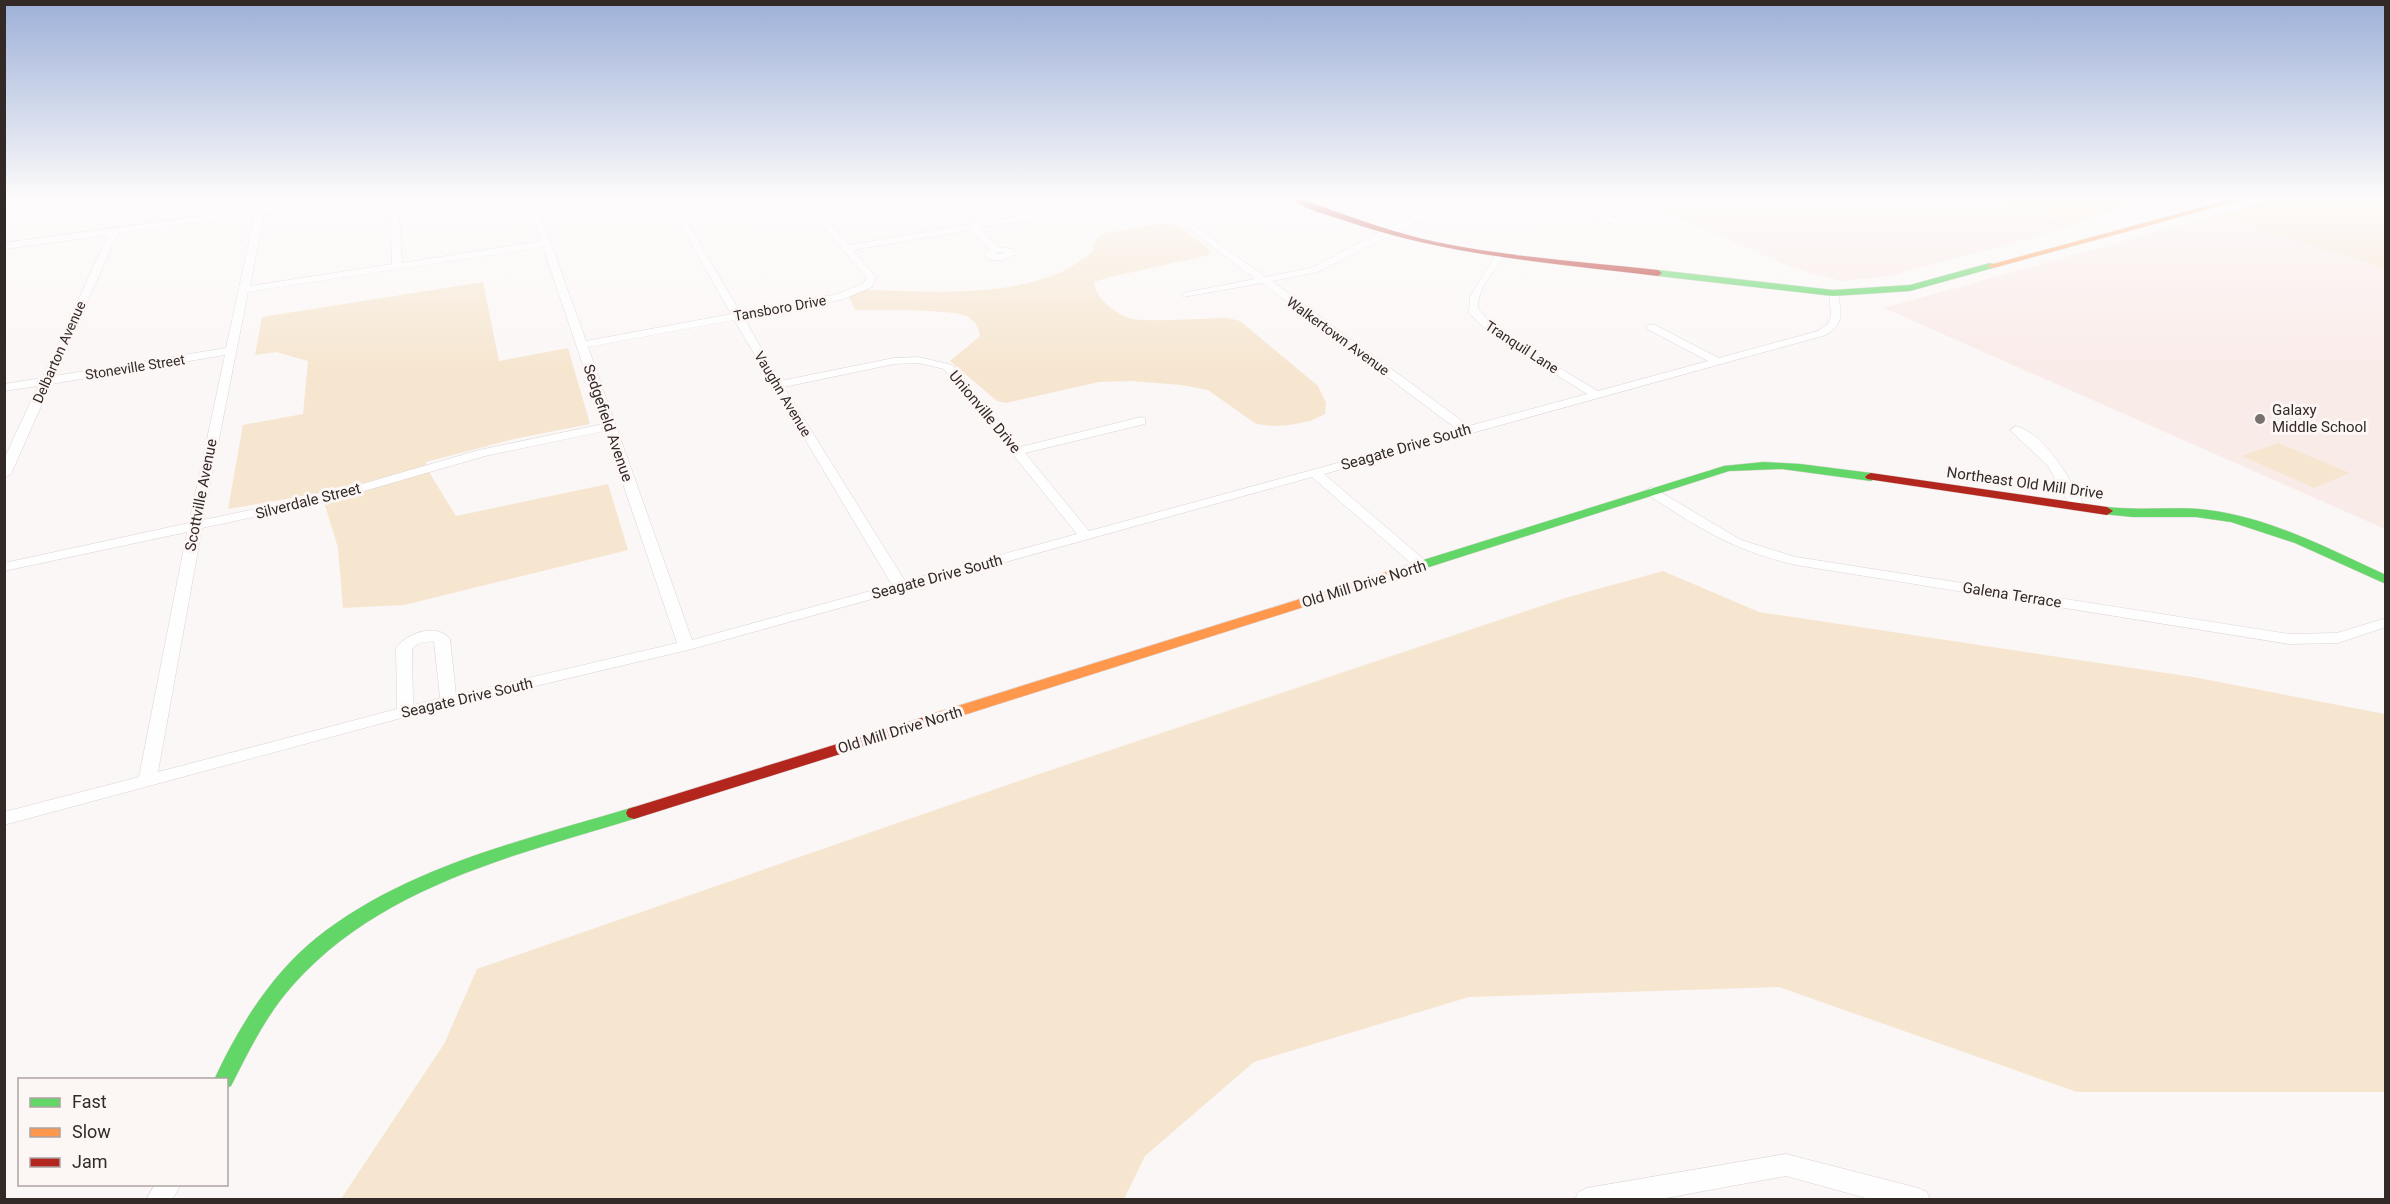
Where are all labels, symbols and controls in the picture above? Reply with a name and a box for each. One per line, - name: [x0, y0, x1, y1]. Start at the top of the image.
- street label: Tansboro Drive: [733, 292, 827, 324]
- street label: Walkertown Avenue: [1284, 293, 1392, 379]
- street label: Delbarton Avenue: [29, 299, 89, 405]
- street label: Tranquil Lane: [1482, 317, 1562, 377]
- street label: Vaughn Avenue: [751, 349, 815, 439]
- street label: Stoneville Street: [84, 351, 186, 383]
- street label: Sedgefield Avenue: [579, 362, 637, 484]
- street label: Unionville Drive: [945, 367, 1025, 457]
- place label: Galaxy Middle School: [2272, 401, 2367, 436]
- marker: Galaxy Middle School: [2253, 412, 2267, 426]
- street label: Seagate Drive South: [1339, 420, 1473, 474]
- street label: Scottville Avenue: [181, 437, 221, 553]
- street label: Northeast Old Mill Drive: [1946, 463, 2105, 503]
- street label: Silverdale Street: [254, 479, 363, 523]
- street label: Seagate Drive South: [870, 551, 1004, 603]
- street label: Old Mill Drive North: [1300, 557, 1428, 611]
- street label: Galena Terrace: [1961, 578, 2063, 612]
- street label: Seagate Drive South: [399, 674, 535, 722]
- street label: Old Mill Drive North: [836, 703, 964, 757]
- legend: [18, 1078, 228, 1186]
- text: Fast: [72, 1091, 107, 1112]
- text: Slow: [72, 1121, 111, 1142]
- text: Jam: [72, 1151, 108, 1172]

